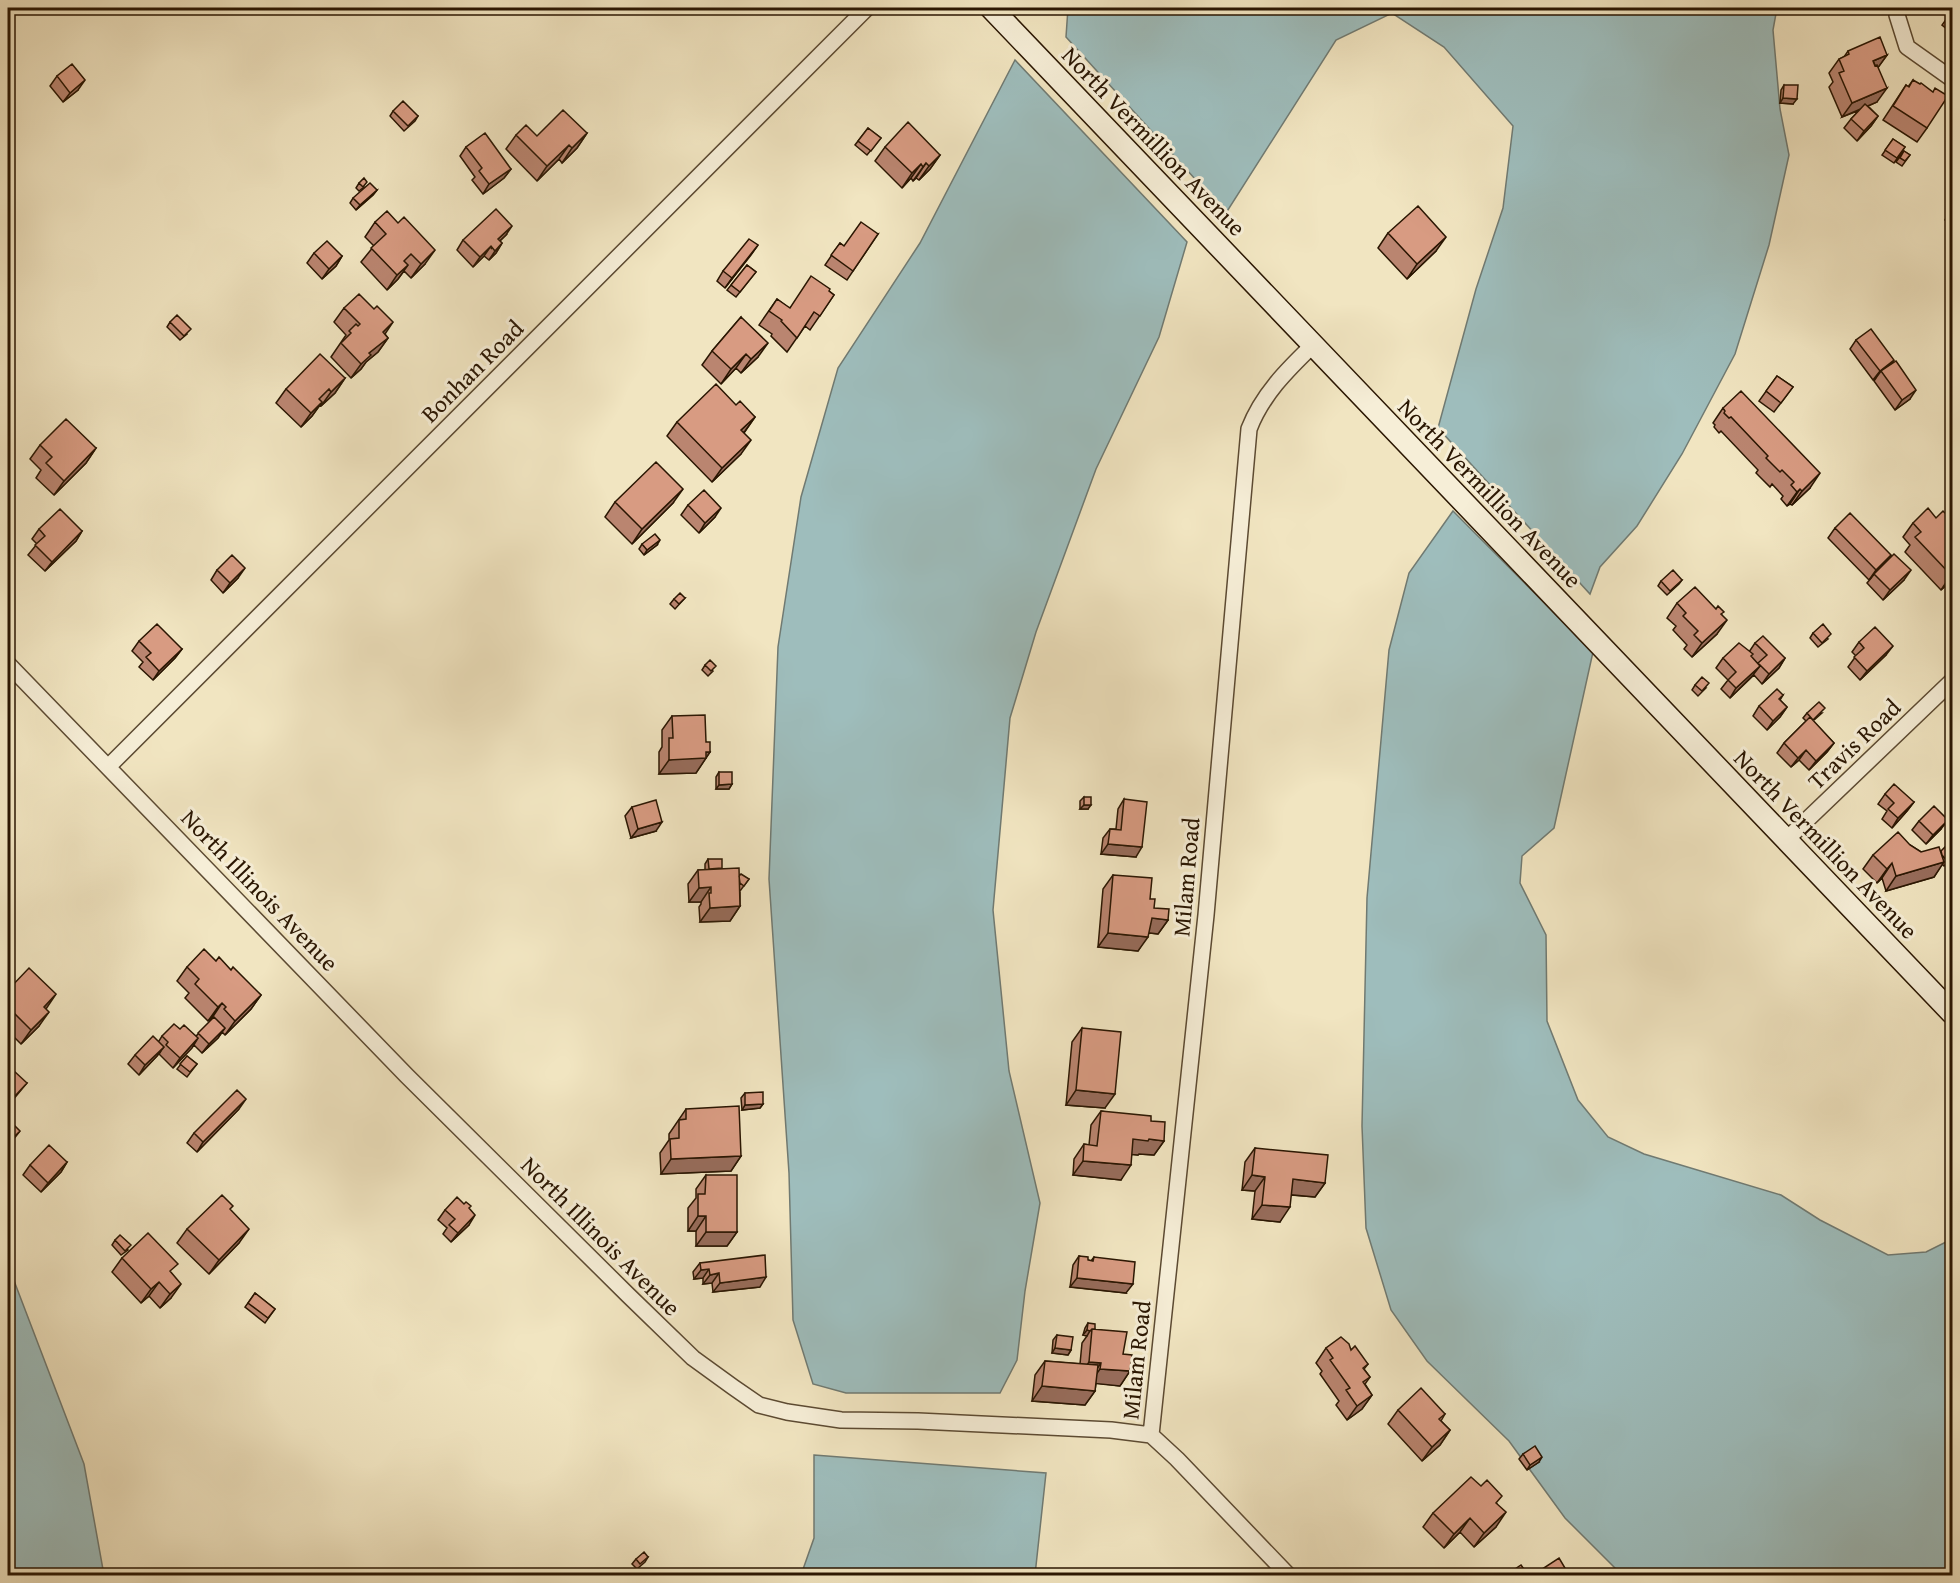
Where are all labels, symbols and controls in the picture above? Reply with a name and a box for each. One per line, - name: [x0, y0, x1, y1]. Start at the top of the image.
- street label: North Vermillion Avenue: [1054, 38, 1254, 244]
- street label: Bonhan Road: [413, 311, 532, 430]
- street label: North Vermillion Avenue: [1390, 390, 1590, 596]
- street label: Travis Road: [1799, 690, 1909, 798]
- street label: North Vermillion Avenue: [1726, 741, 1926, 947]
- street label: North Illinois Avenue: [173, 801, 347, 979]
- street label: Milam Road: [1163, 816, 1209, 938]
- street label: North Illinois Avenue: [513, 1148, 689, 1324]
- street label: Milam Road: [1112, 1299, 1160, 1421]

